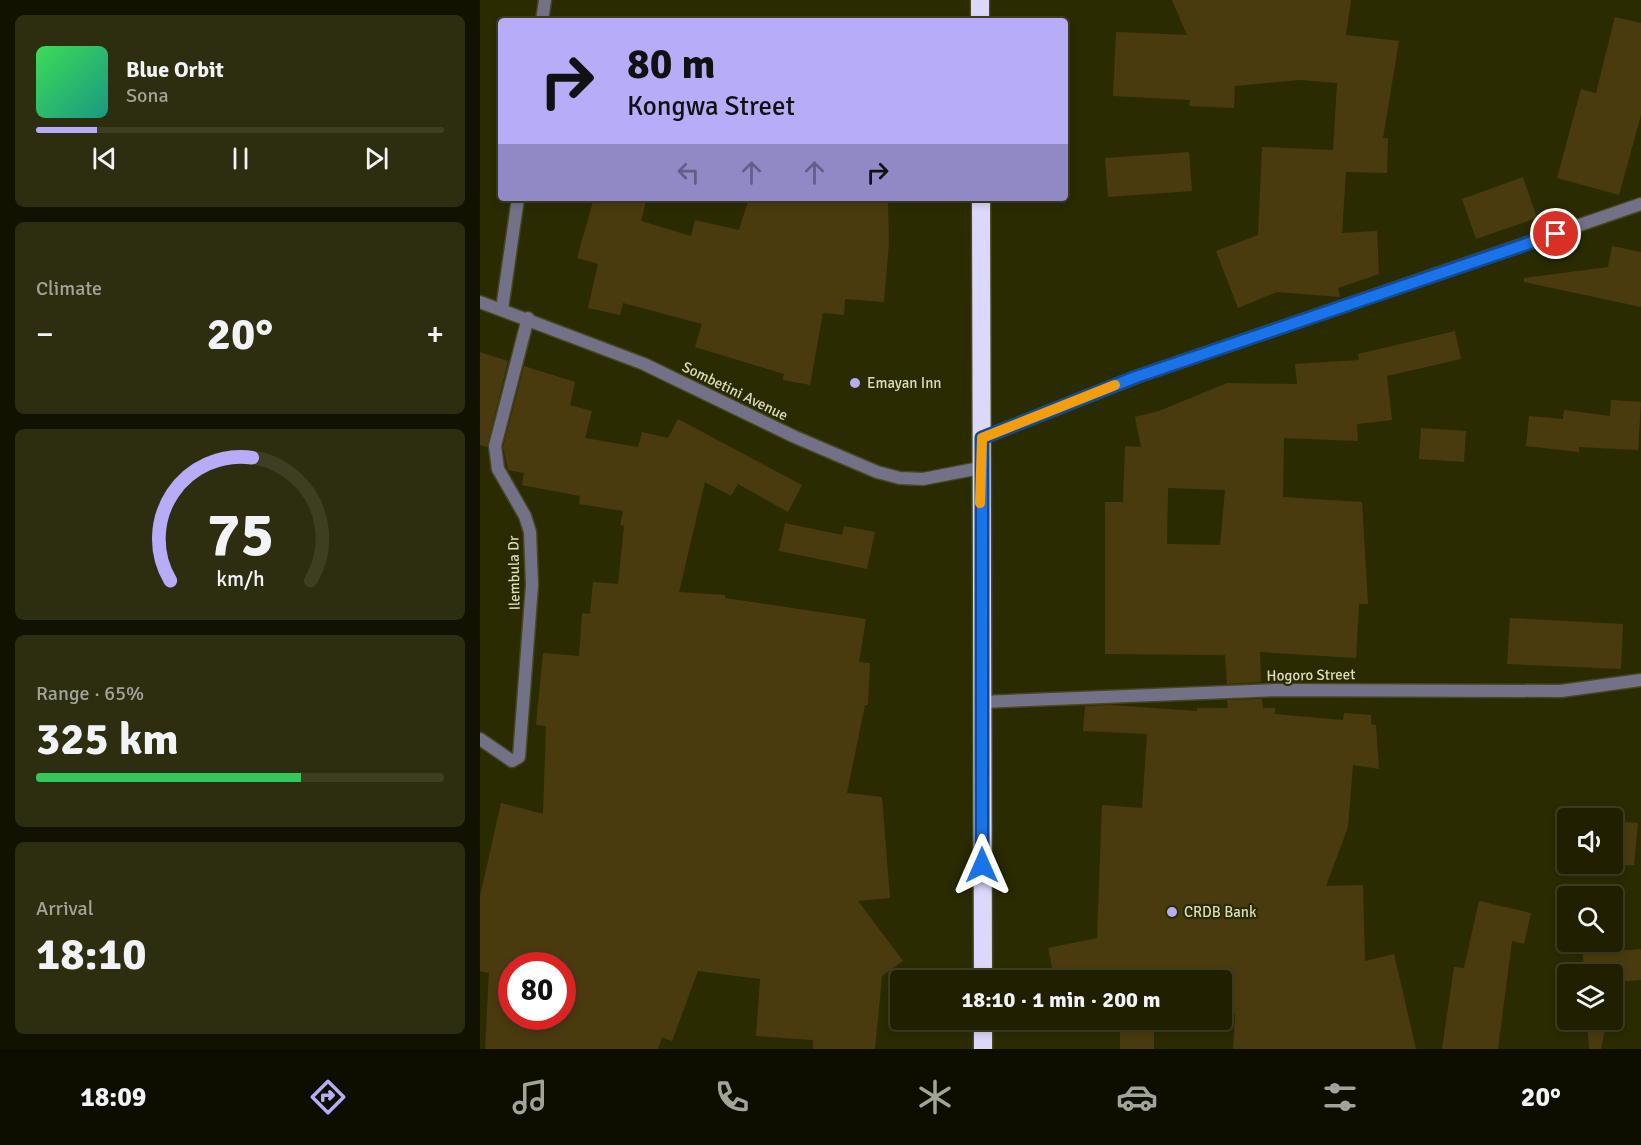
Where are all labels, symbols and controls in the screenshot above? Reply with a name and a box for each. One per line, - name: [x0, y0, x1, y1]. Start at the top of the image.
- text: 80 m: [627, 39, 716, 90]
- icon: right: [528, 42, 606, 120]
- text: Blue Orbit: [126, 56, 224, 83]
- text: Sona: [126, 83, 169, 108]
- text: Kongwa Street: [627, 90, 795, 123]
- icon: previous: [88, 142, 121, 175]
- icon: pause: [224, 142, 257, 175]
- icon: next: [360, 142, 393, 175]
- icon: left: [672, 156, 705, 189]
- icon: ahead: [735, 156, 768, 189]
- icon: ahead: [798, 156, 831, 189]
- icon: right: [861, 156, 894, 189]
- pin: [1530, 208, 1581, 259]
- icon: arrive: [1539, 217, 1572, 250]
- text: Climate: [36, 276, 102, 301]
- text: 20°: [207, 307, 273, 362]
- text: −: [36, 314, 54, 355]
- text: +: [426, 314, 444, 355]
- street label: Sombetini Avenue: [679, 358, 791, 424]
- place label: Emayan Inn: [867, 374, 942, 392]
- marker: Emayan Inn: [848, 376, 862, 390]
- text: 75: [206, 497, 274, 574]
- street label: Ilembula Dr: [504, 535, 524, 611]
- text: km/h: [216, 567, 264, 593]
- street label: Hogoro Street: [1266, 665, 1356, 685]
- text: Range · 65%: [36, 681, 144, 706]
- text: 325 km: [36, 712, 179, 767]
- map controls: [1557, 808, 1623, 1030]
- button: sound: [1557, 808, 1623, 874]
- position arrow: [950, 833, 1014, 897]
- button: search: [1557, 886, 1623, 952]
- text: Arrival: [36, 896, 94, 921]
- place label: CRDB Bank: [1184, 903, 1257, 921]
- marker: CRDB Bank: [1165, 905, 1179, 919]
- text: 18:10: [36, 927, 146, 982]
- speed limit sign: 80: [498, 952, 576, 1030]
- button: layers: [1557, 964, 1623, 1030]
- text: 18:10 · 1 min · 200 m: [961, 986, 1161, 1013]
- icon: directions: [307, 1076, 349, 1118]
- icon: music: [509, 1076, 551, 1118]
- icon: phone: [711, 1076, 753, 1118]
- icon: climate: [914, 1076, 956, 1118]
- icon: car: [1116, 1076, 1158, 1118]
- icon: filters: [1319, 1076, 1361, 1118]
- text: 18:09: [80, 1081, 146, 1114]
- text: 20°: [1521, 1081, 1561, 1114]

